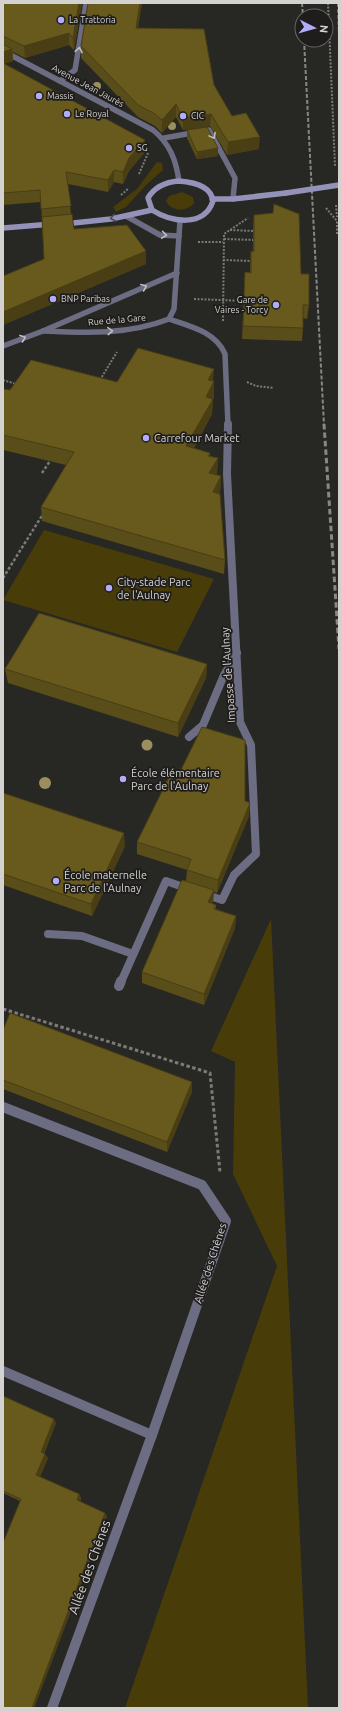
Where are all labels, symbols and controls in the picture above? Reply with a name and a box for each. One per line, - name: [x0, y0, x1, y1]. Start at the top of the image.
- north arrow: [294, 8, 334, 48]
- marker: La Trattoria: [56, 15, 66, 25]
- place label: La Trattoria: [69, 15, 116, 25]
- text: N: [318, 24, 330, 34]
- one-way arrow: [74, 47, 83, 53]
- street label: Avenue Jean Jaurès: [50, 63, 126, 109]
- marker: Massis: [34, 91, 44, 101]
- place label: Massis: [47, 91, 73, 101]
- marker: Le Royal: [62, 109, 72, 119]
- place label: Le Royal: [75, 109, 109, 119]
- marker: CIC: [178, 111, 188, 121]
- place label: CIC: [191, 111, 205, 121]
- one-way arrow: [208, 132, 215, 139]
- marker: SG: [124, 143, 134, 153]
- place label: SG: [137, 143, 148, 153]
- one-way arrow: [110, 214, 117, 222]
- one-way arrow: [161, 230, 167, 239]
- one-way arrow: [140, 284, 147, 292]
- marker: BNP Paribas: [48, 294, 58, 304]
- place label: BNP Paribas: [61, 294, 110, 304]
- place label: Gare de Vaires - Torcy: [215, 295, 269, 315]
- marker: Gare de Vaires - Torcy: [271, 300, 281, 310]
- street label: Rue de la Gare: [88, 312, 146, 328]
- one-way arrow: [107, 327, 113, 336]
- one-way arrow: [20, 334, 27, 343]
- place label: Carrefour Market: [154, 432, 240, 444]
- marker: Carrefour Market: [141, 433, 151, 443]
- place label: City-stade Parc de l'Aulnay: [117, 576, 190, 601]
- marker: City-stade Parc de l'Aulnay: [104, 583, 114, 593]
- street label: Impasse de l'Aulnay: [219, 626, 237, 723]
- place label: École élémentaire Parc de l'Aulnay: [131, 766, 220, 792]
- marker: École élémentaire Parc de l'Aulnay: [118, 774, 128, 784]
- place label: École maternelle Parc de l'Aulnay: [64, 868, 147, 894]
- marker: École maternelle Parc de l'Aulnay: [51, 876, 61, 886]
- street label: Allée des Chênes: [191, 1221, 229, 1305]
- street label: Allée des Chênes: [66, 1518, 113, 1616]

